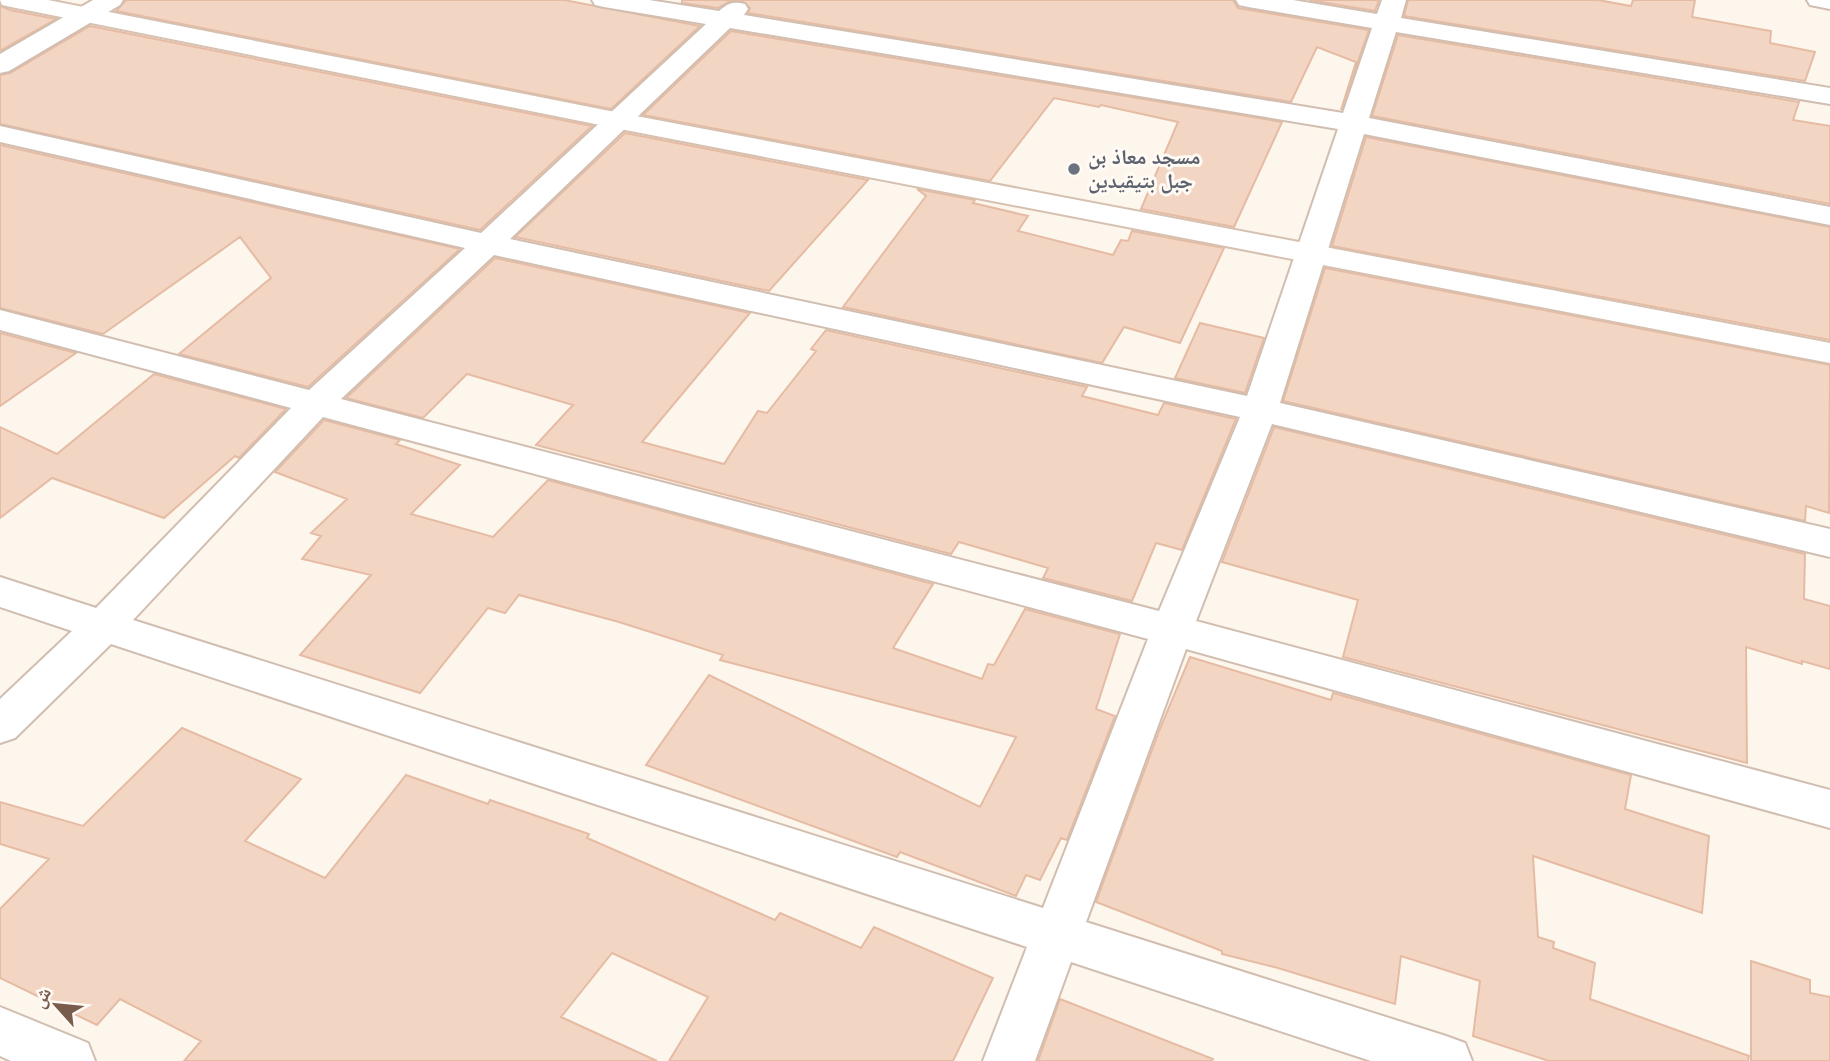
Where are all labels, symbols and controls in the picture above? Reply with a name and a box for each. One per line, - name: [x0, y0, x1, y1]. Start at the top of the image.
- place label: مسجد معاذ بن جبل بتيقيدين: [1088, 145, 1200, 194]
- marker: مسجد معاذ بن جبل بتيقيدين: [1066, 161, 1082, 177]
- north arrow: [21, 970, 91, 1040]
- text: ش: [27, 984, 56, 1012]

